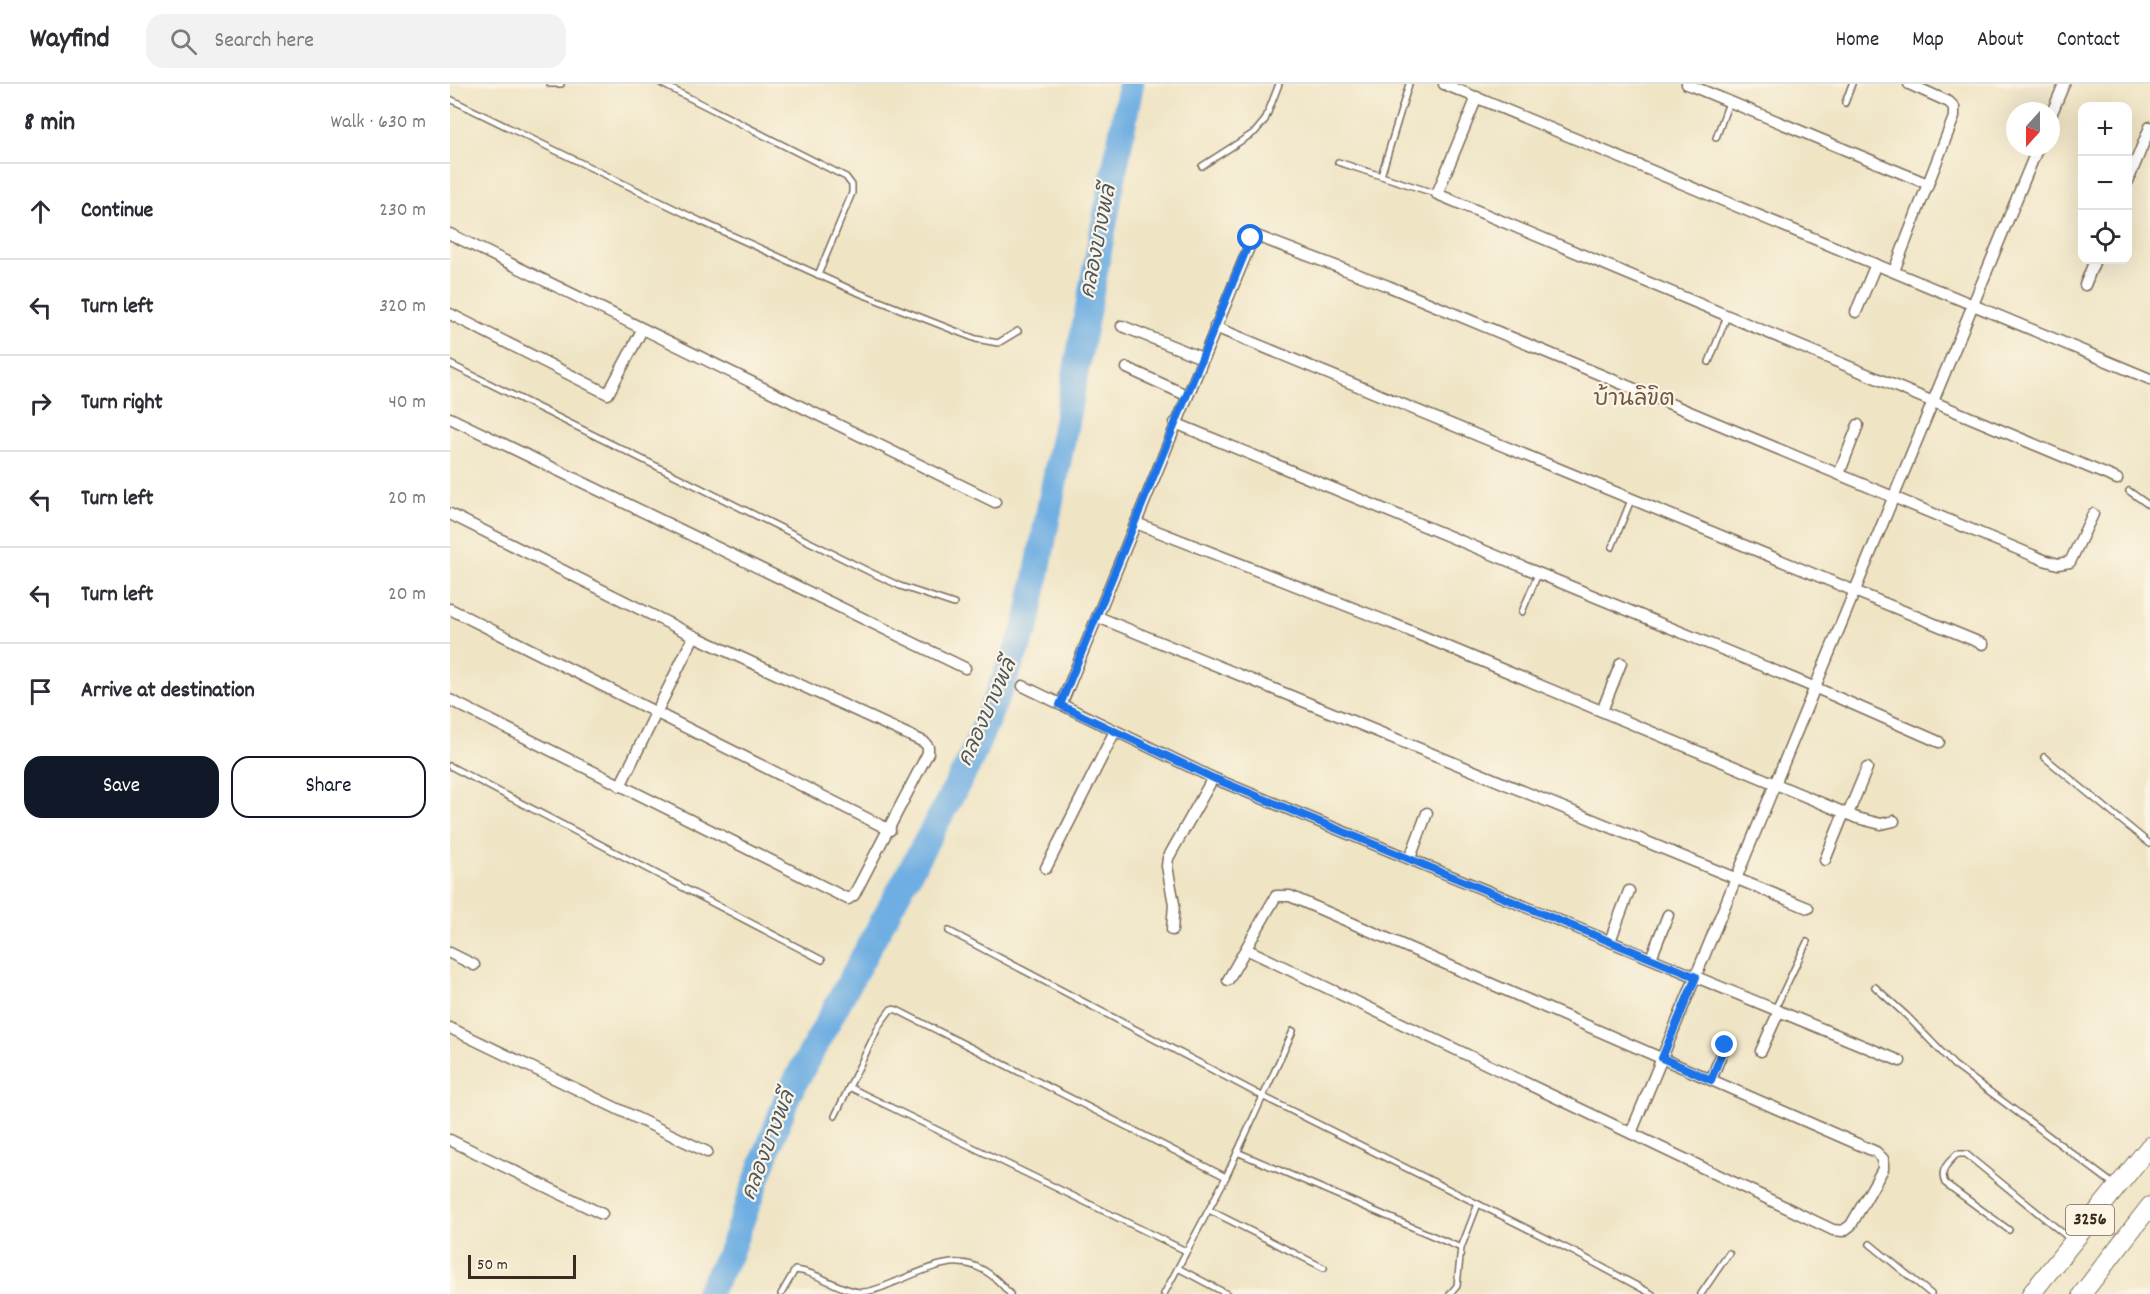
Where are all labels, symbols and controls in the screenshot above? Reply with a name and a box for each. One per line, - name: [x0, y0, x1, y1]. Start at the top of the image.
- search box: [146, 14, 566, 68]
- text: Wayfind: [30, 21, 110, 61]
- icon: search: [167, 25, 200, 58]
- text: Search here: [215, 26, 314, 57]
- text: Home: [1835, 26, 1879, 56]
- text: Map: [1912, 26, 1944, 56]
- text: About: [1977, 26, 2024, 56]
- text: Contact: [2057, 26, 2120, 56]
- north arrow: [2006, 102, 2060, 156]
- map controls: [2078, 102, 2132, 264]
- button: +: [2078, 102, 2132, 156]
- text: 8 min: [24, 105, 75, 142]
- text: Walk · 630 m: [331, 109, 426, 137]
- button: −: [2078, 156, 2132, 210]
- water label: คลองบางพลี: [1073, 178, 1126, 301]
- icon: ahead: [24, 195, 57, 228]
- text: Continue: [81, 196, 153, 227]
- text: 230 m: [379, 197, 426, 225]
- button: locate: [2078, 210, 2132, 264]
- route start: [1237, 224, 1263, 250]
- icon: left: [24, 291, 57, 324]
- text: Turn left: [81, 292, 153, 323]
- text: 320 m: [379, 293, 426, 321]
- district label: บ้านลิขิต: [1593, 383, 1675, 416]
- icon: right: [24, 387, 57, 420]
- text: Turn right: [81, 388, 163, 419]
- text: 40 m: [388, 389, 426, 417]
- icon: left: [24, 483, 57, 516]
- text: Turn left: [81, 484, 153, 515]
- text: 20 m: [388, 485, 426, 513]
- icon: left: [24, 579, 57, 612]
- text: Turn left: [81, 580, 153, 611]
- text: 20 m: [388, 581, 426, 609]
- water label: คลองบางพลี: [951, 650, 1028, 771]
- icon: arrive: [24, 675, 57, 708]
- text: Arrive at destination: [81, 676, 255, 707]
- button: Save: [24, 756, 219, 818]
- button: Share: [231, 756, 426, 818]
- route end: [1711, 1031, 1737, 1057]
- water label: คลองบางพลี: [735, 1083, 806, 1205]
- road number: 3256: [2066, 1205, 2114, 1235]
- scale bar: [468, 1252, 576, 1280]
- text: 50 m: [477, 1254, 508, 1277]

